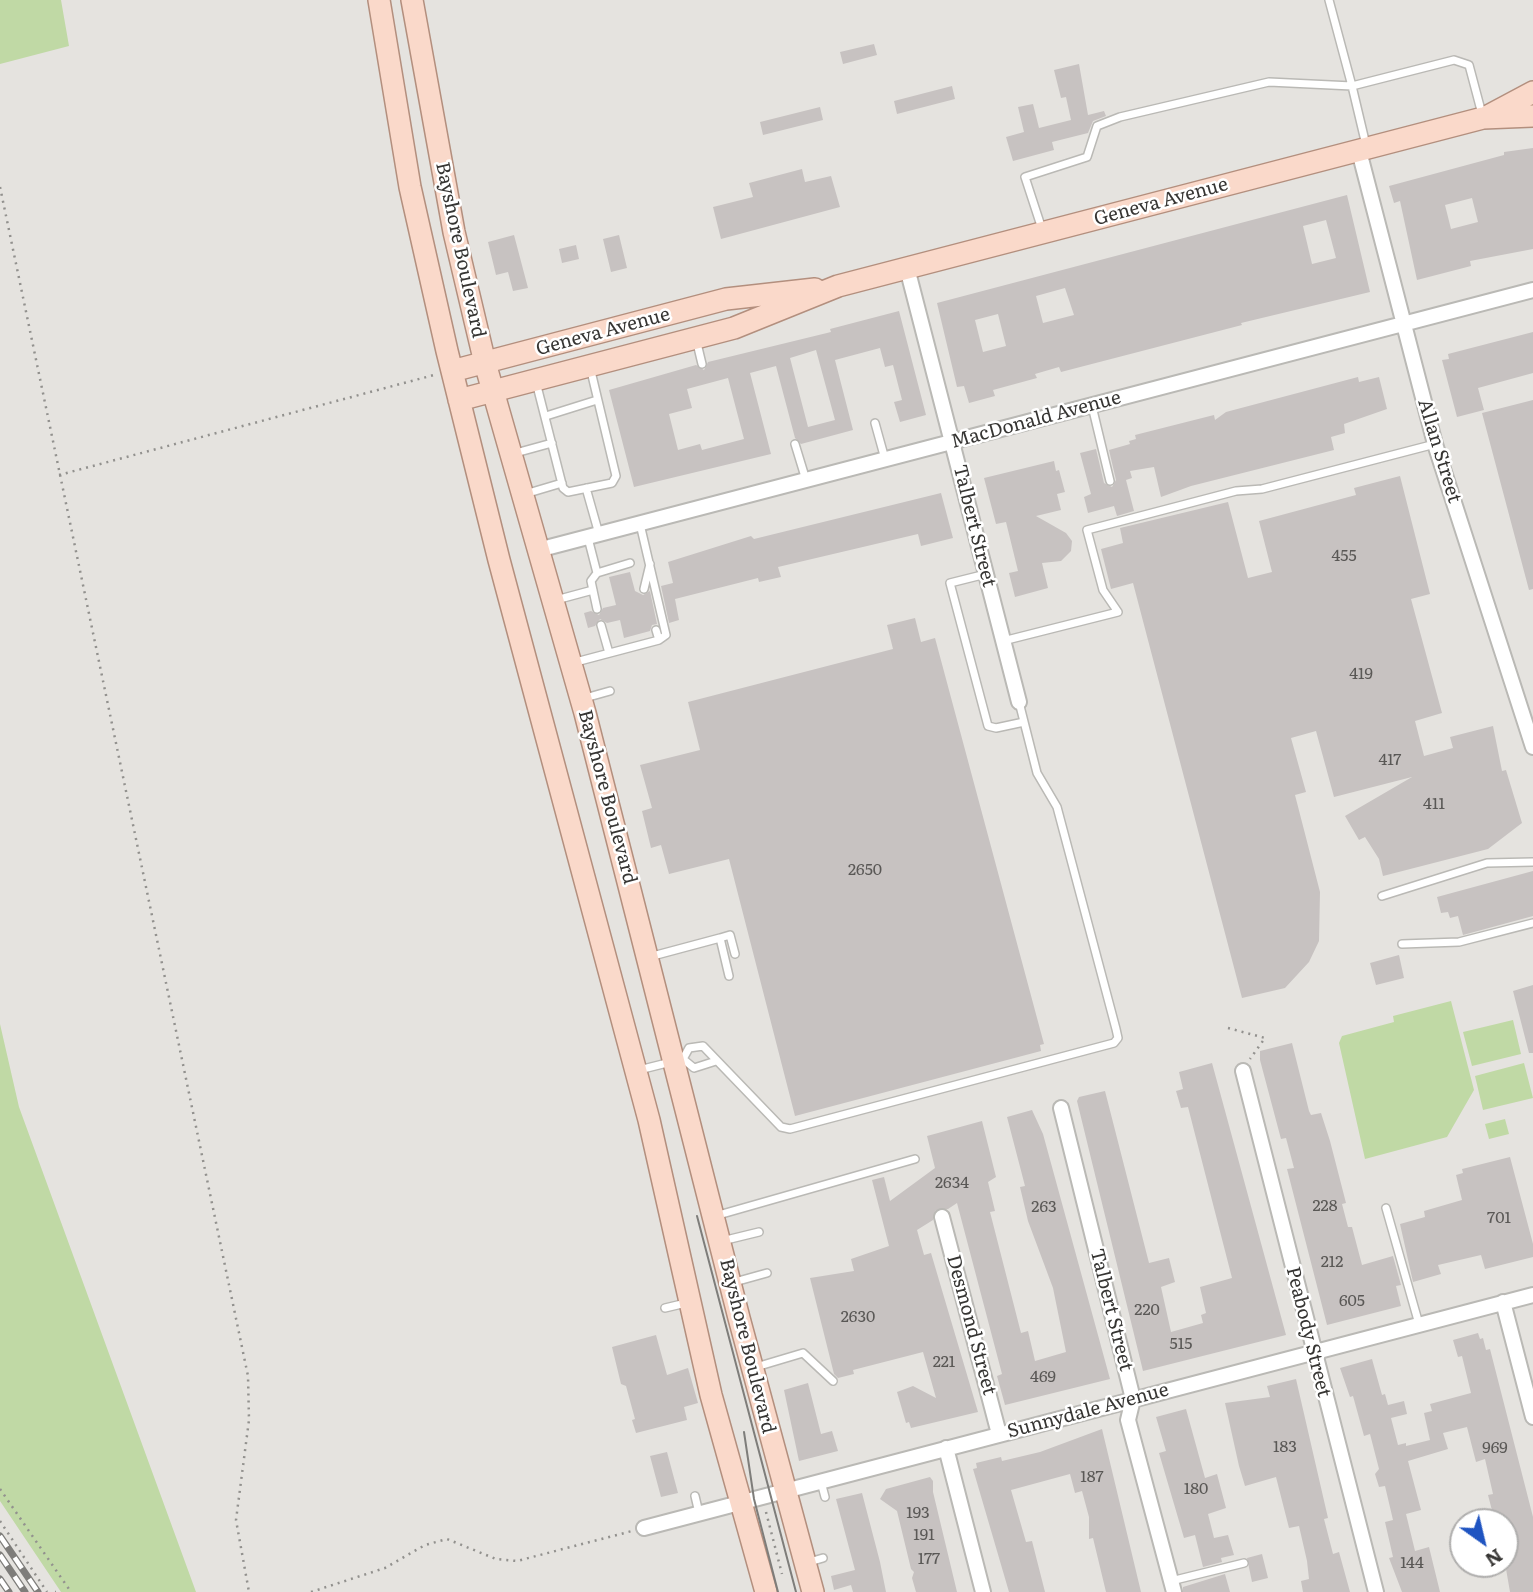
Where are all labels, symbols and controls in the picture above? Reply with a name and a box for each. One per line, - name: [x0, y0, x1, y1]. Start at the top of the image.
- street label: Bayshore Boulevard: [430, 160, 490, 340]
- street label: Geneva Avenue: [1092, 173, 1230, 231]
- street label: Geneva Avenue: [534, 303, 672, 361]
- street label: MacDonald Avenue: [949, 386, 1123, 454]
- street label: Allan Street: [1412, 396, 1466, 506]
- street label: Talbert Street: [948, 462, 1000, 590]
- house number: 455: [1331, 546, 1357, 566]
- house number: 419: [1349, 664, 1373, 684]
- street label: Bayshore Boulevard: [573, 707, 641, 887]
- house number: 417: [1379, 750, 1401, 770]
- house number: 411: [1423, 794, 1445, 814]
- house number: 2650: [848, 860, 882, 880]
- house number: 2634: [935, 1173, 969, 1193]
- house number: 228: [1312, 1196, 1338, 1216]
- house number: 263: [1031, 1197, 1057, 1217]
- house number: 701: [1487, 1208, 1511, 1228]
- street label: Talbert Street: [1085, 1246, 1137, 1374]
- street label: Desmond Street: [941, 1252, 1001, 1398]
- house number: 212: [1321, 1252, 1343, 1272]
- street label: Bayshore Boulevard: [714, 1256, 780, 1436]
- street label: Peabody Street: [1281, 1264, 1335, 1400]
- house number: 605: [1339, 1291, 1365, 1311]
- house number: 220: [1134, 1300, 1160, 1320]
- house number: 2630: [841, 1307, 875, 1327]
- house number: 515: [1170, 1334, 1192, 1354]
- house number: 221: [933, 1352, 955, 1372]
- house number: 469: [1030, 1367, 1056, 1387]
- street label: Sunnydale Avenue: [1005, 1378, 1171, 1444]
- house number: 183: [1273, 1437, 1297, 1457]
- house number: 969: [1482, 1438, 1508, 1458]
- house number: 187: [1080, 1467, 1104, 1487]
- house number: 180: [1184, 1479, 1208, 1499]
- house number: 193: [906, 1503, 930, 1523]
- north arrow: [1449, 1508, 1519, 1578]
- house number: 191: [913, 1525, 935, 1545]
- text: N: [1480, 1543, 1509, 1575]
- house number: 177: [918, 1549, 940, 1569]
- house number: 144: [1400, 1553, 1424, 1573]

